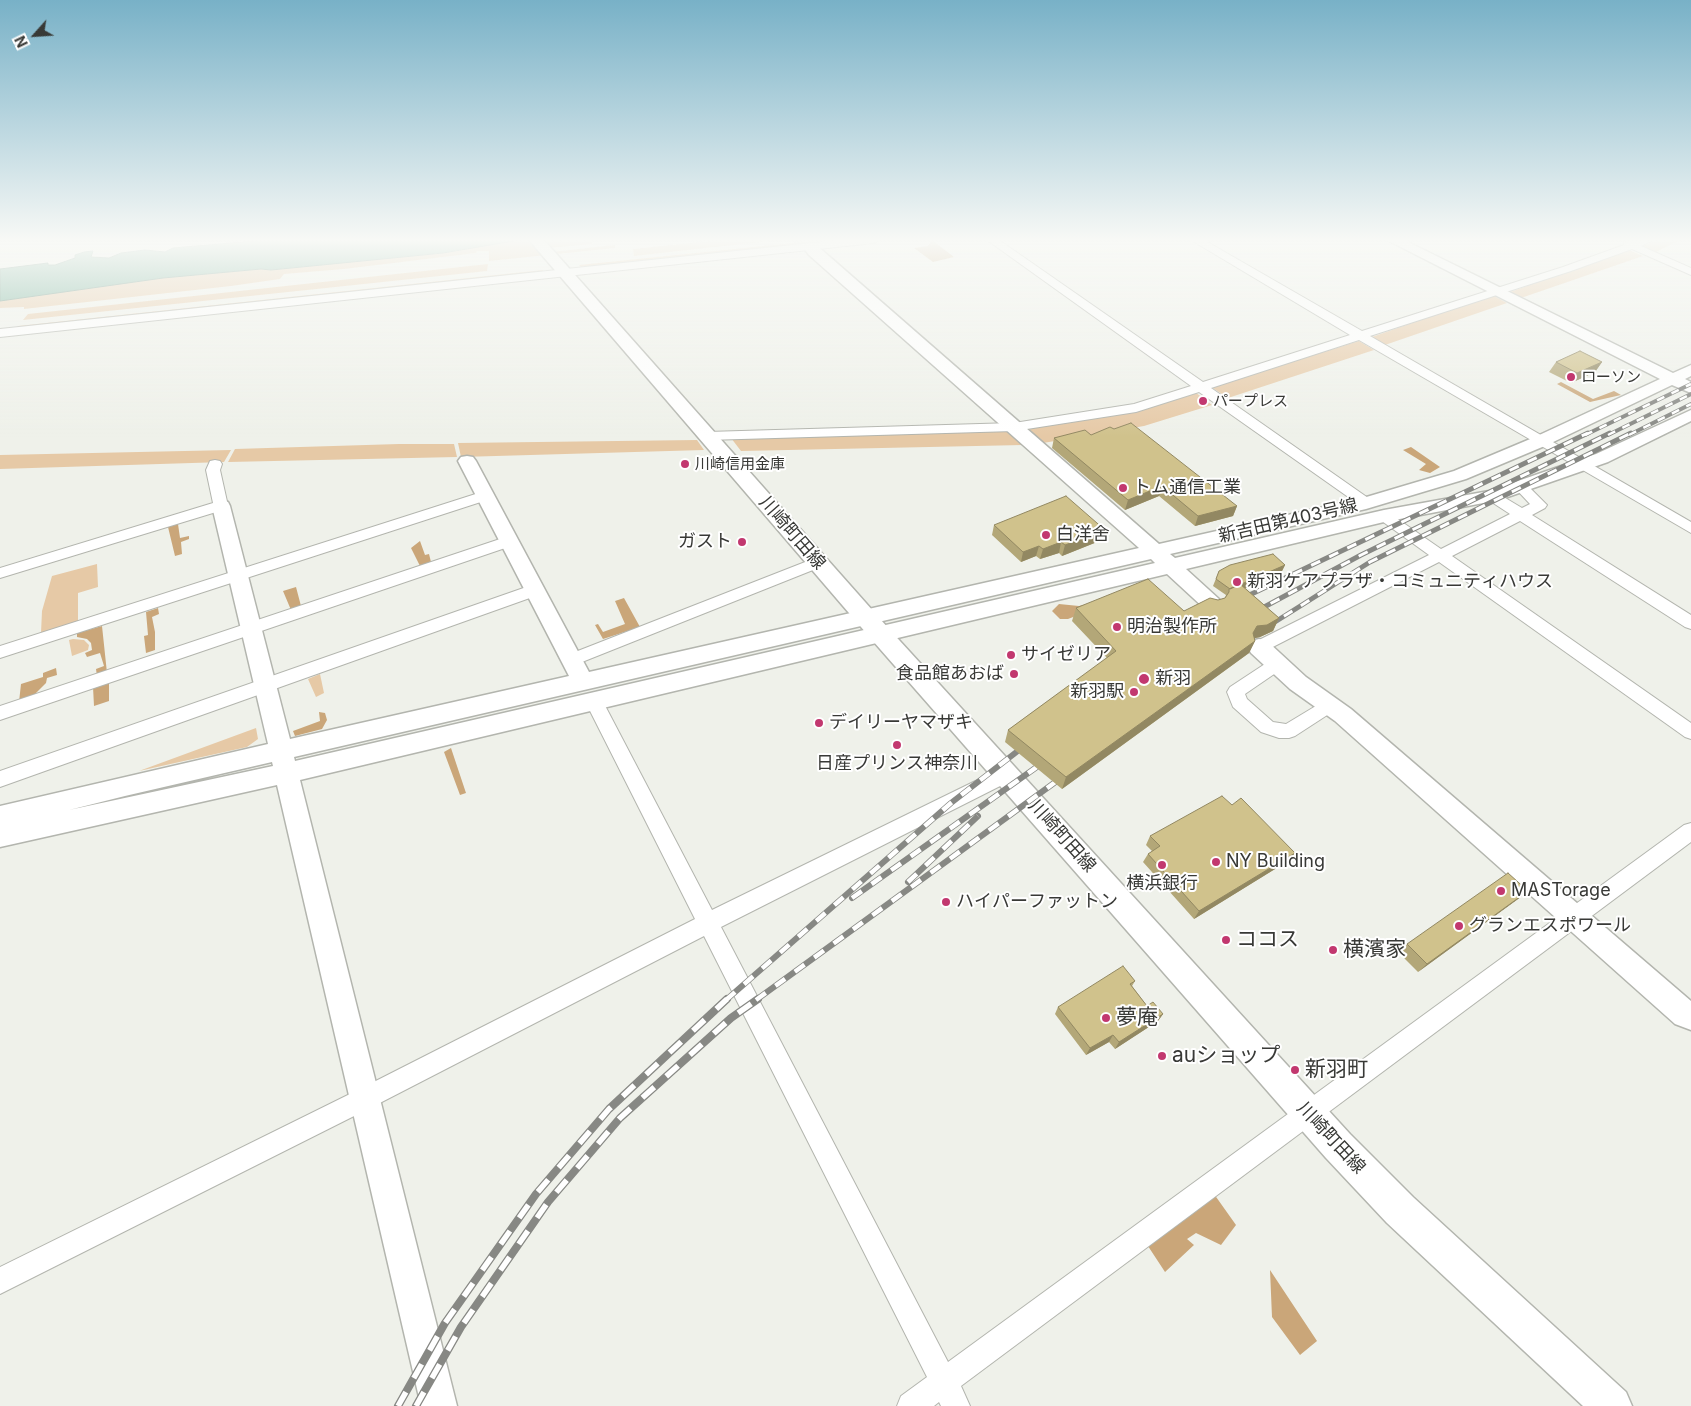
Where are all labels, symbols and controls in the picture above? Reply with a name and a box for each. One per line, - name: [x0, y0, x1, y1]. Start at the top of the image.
- north arrow: [10, 10, 60, 60]
- text: N: [11, 33, 31, 50]
- place label: ローソン: [1581, 368, 1641, 386]
- marker: ローソン: [1565, 371, 1577, 383]
- place label: パープレス: [1213, 392, 1288, 410]
- marker: パープレス: [1197, 395, 1209, 407]
- place label: 川崎信用金庫: [695, 455, 785, 473]
- marker: 川崎信用金庫: [679, 458, 691, 470]
- place label: トム通信工業: [1133, 477, 1241, 499]
- marker: トム通信工業: [1117, 482, 1129, 494]
- street label: 川崎町田線: [754, 492, 830, 574]
- street label: 新吉田第403号線: [1216, 494, 1360, 548]
- place label: 白洋舍: [1056, 524, 1110, 546]
- marker: 白洋舍: [1040, 529, 1052, 541]
- place label: ガスト: [678, 531, 732, 553]
- marker: ガスト: [736, 536, 748, 548]
- place label: 新羽ケアプラザ・コミュニティハウス: [1247, 571, 1553, 593]
- marker: 新羽ケアプラザ・コミュニティハウス: [1231, 576, 1243, 588]
- place label: 明治製作所: [1127, 616, 1217, 638]
- marker: 明治製作所: [1111, 621, 1123, 633]
- place label: サイゼリア: [1021, 644, 1111, 666]
- marker: サイゼリア: [1005, 649, 1017, 661]
- place label: 食品館あおば: [896, 663, 1004, 685]
- marker: 食品館あおば: [1008, 668, 1020, 680]
- place label: 新羽: [1155, 668, 1191, 690]
- marker: 新羽: [1137, 672, 1151, 686]
- place label: 新羽駅: [1070, 681, 1124, 703]
- marker: 新羽駅: [1128, 686, 1140, 698]
- place label: デイリーヤマザキ: [829, 712, 973, 734]
- marker: デイリーヤマザキ: [813, 717, 825, 729]
- marker: 日産プリンス神奈川: [891, 739, 903, 751]
- place label: 日産プリンス神奈川: [816, 753, 978, 775]
- street label: 川崎町田線: [1024, 795, 1100, 877]
- place label: NY Building: [1226, 851, 1325, 873]
- marker: NY Building: [1210, 856, 1222, 868]
- marker: 横浜銀行: [1156, 859, 1168, 871]
- place label: 横浜銀行: [1126, 873, 1198, 895]
- place label: MASTorage: [1511, 880, 1611, 902]
- marker: MASTorage: [1495, 885, 1507, 897]
- place label: ハイパーファットン: [956, 891, 1118, 913]
- marker: ハイパーファットン: [940, 896, 952, 908]
- place label: グランエスポワール: [1469, 915, 1631, 937]
- marker: グランエスポワール: [1453, 920, 1465, 932]
- place label: ココス: [1236, 927, 1299, 953]
- marker: ココス: [1220, 934, 1232, 946]
- place label: 横濱家: [1343, 937, 1406, 963]
- marker: 横濱家: [1327, 944, 1339, 956]
- place label: 夢庵: [1116, 1005, 1158, 1031]
- marker: 夢庵: [1100, 1012, 1112, 1024]
- place label: auショップ: [1172, 1043, 1280, 1069]
- marker: auショップ: [1156, 1050, 1168, 1062]
- place label: 新羽町: [1305, 1057, 1368, 1083]
- marker: 新羽町: [1289, 1064, 1301, 1076]
- street label: 川崎町田線: [1292, 1098, 1370, 1178]

